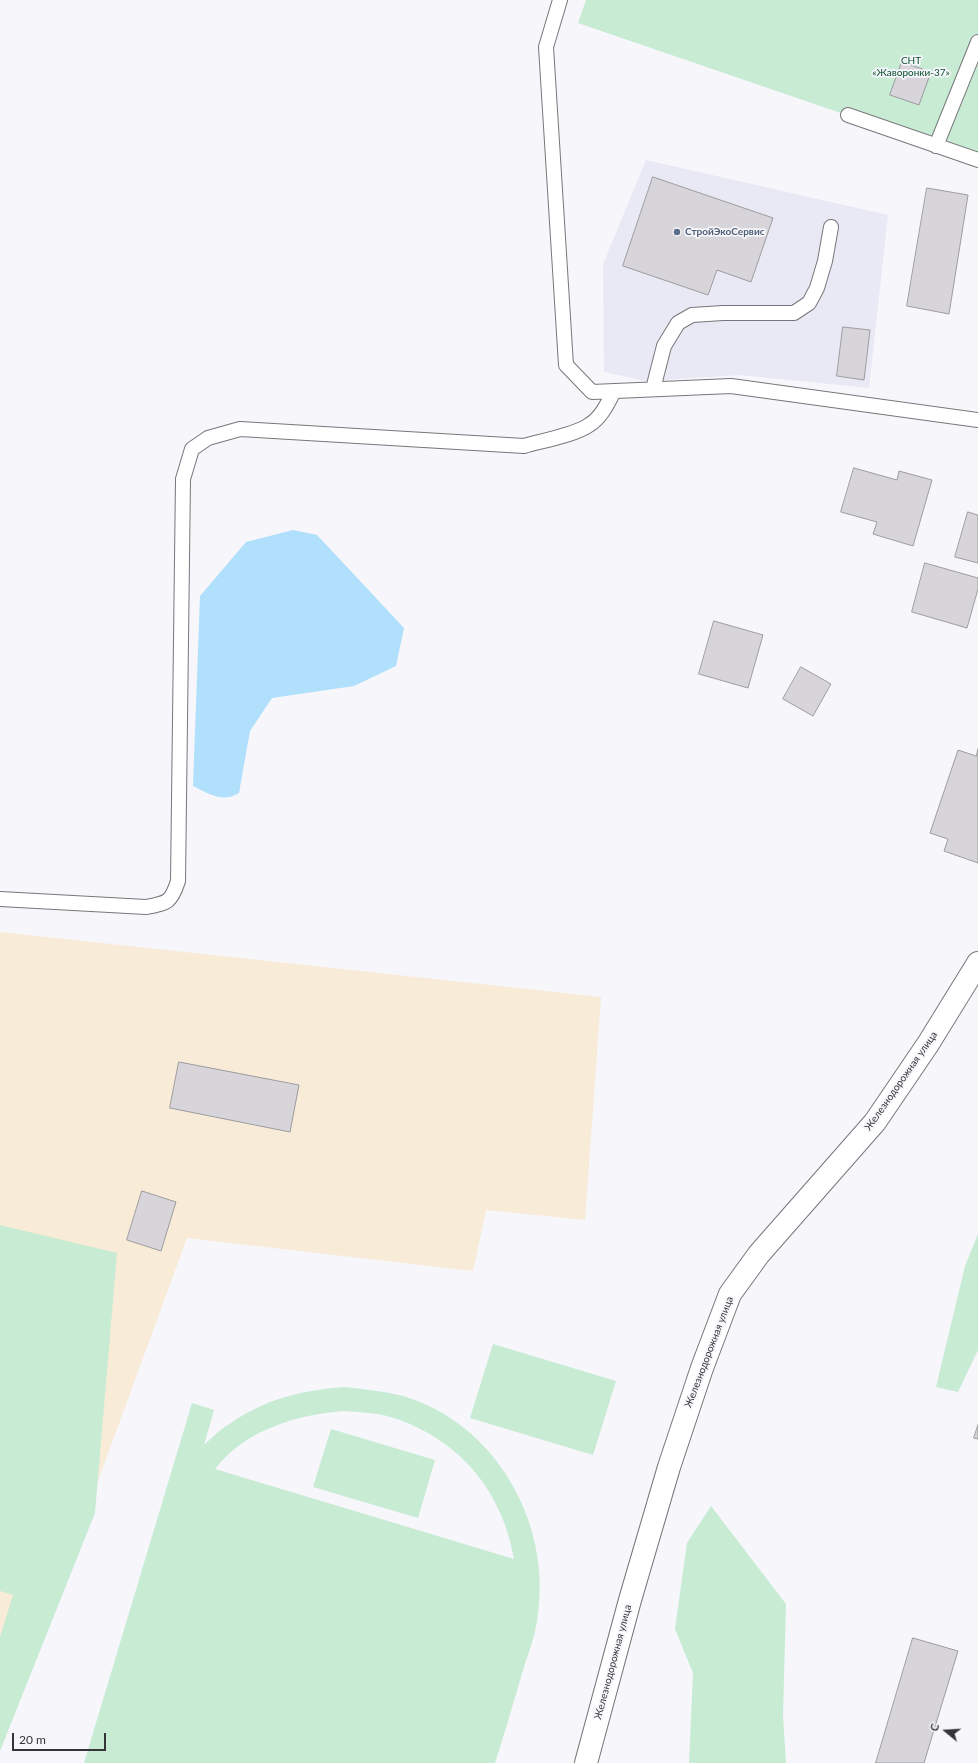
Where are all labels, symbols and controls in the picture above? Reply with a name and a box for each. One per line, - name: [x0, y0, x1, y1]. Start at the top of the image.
- park label: СНТ «Жаворонки-37»: [872, 55, 950, 78]
- place label: СтройЭкоСервис: [685, 226, 765, 238]
- marker: СтройЭкоСервис: [672, 227, 682, 237]
- street label: Железнодорожная улица: [862, 1029, 940, 1133]
- street label: Железнодорожная улица: [682, 1295, 736, 1409]
- street label: Железнодорожная улица: [592, 1603, 634, 1721]
- north arrow: [926, 1711, 966, 1751]
- text: С: [927, 1722, 941, 1733]
- scale bar: [14, 1725, 108, 1751]
- text: 20 m: [19, 1732, 46, 1747]

